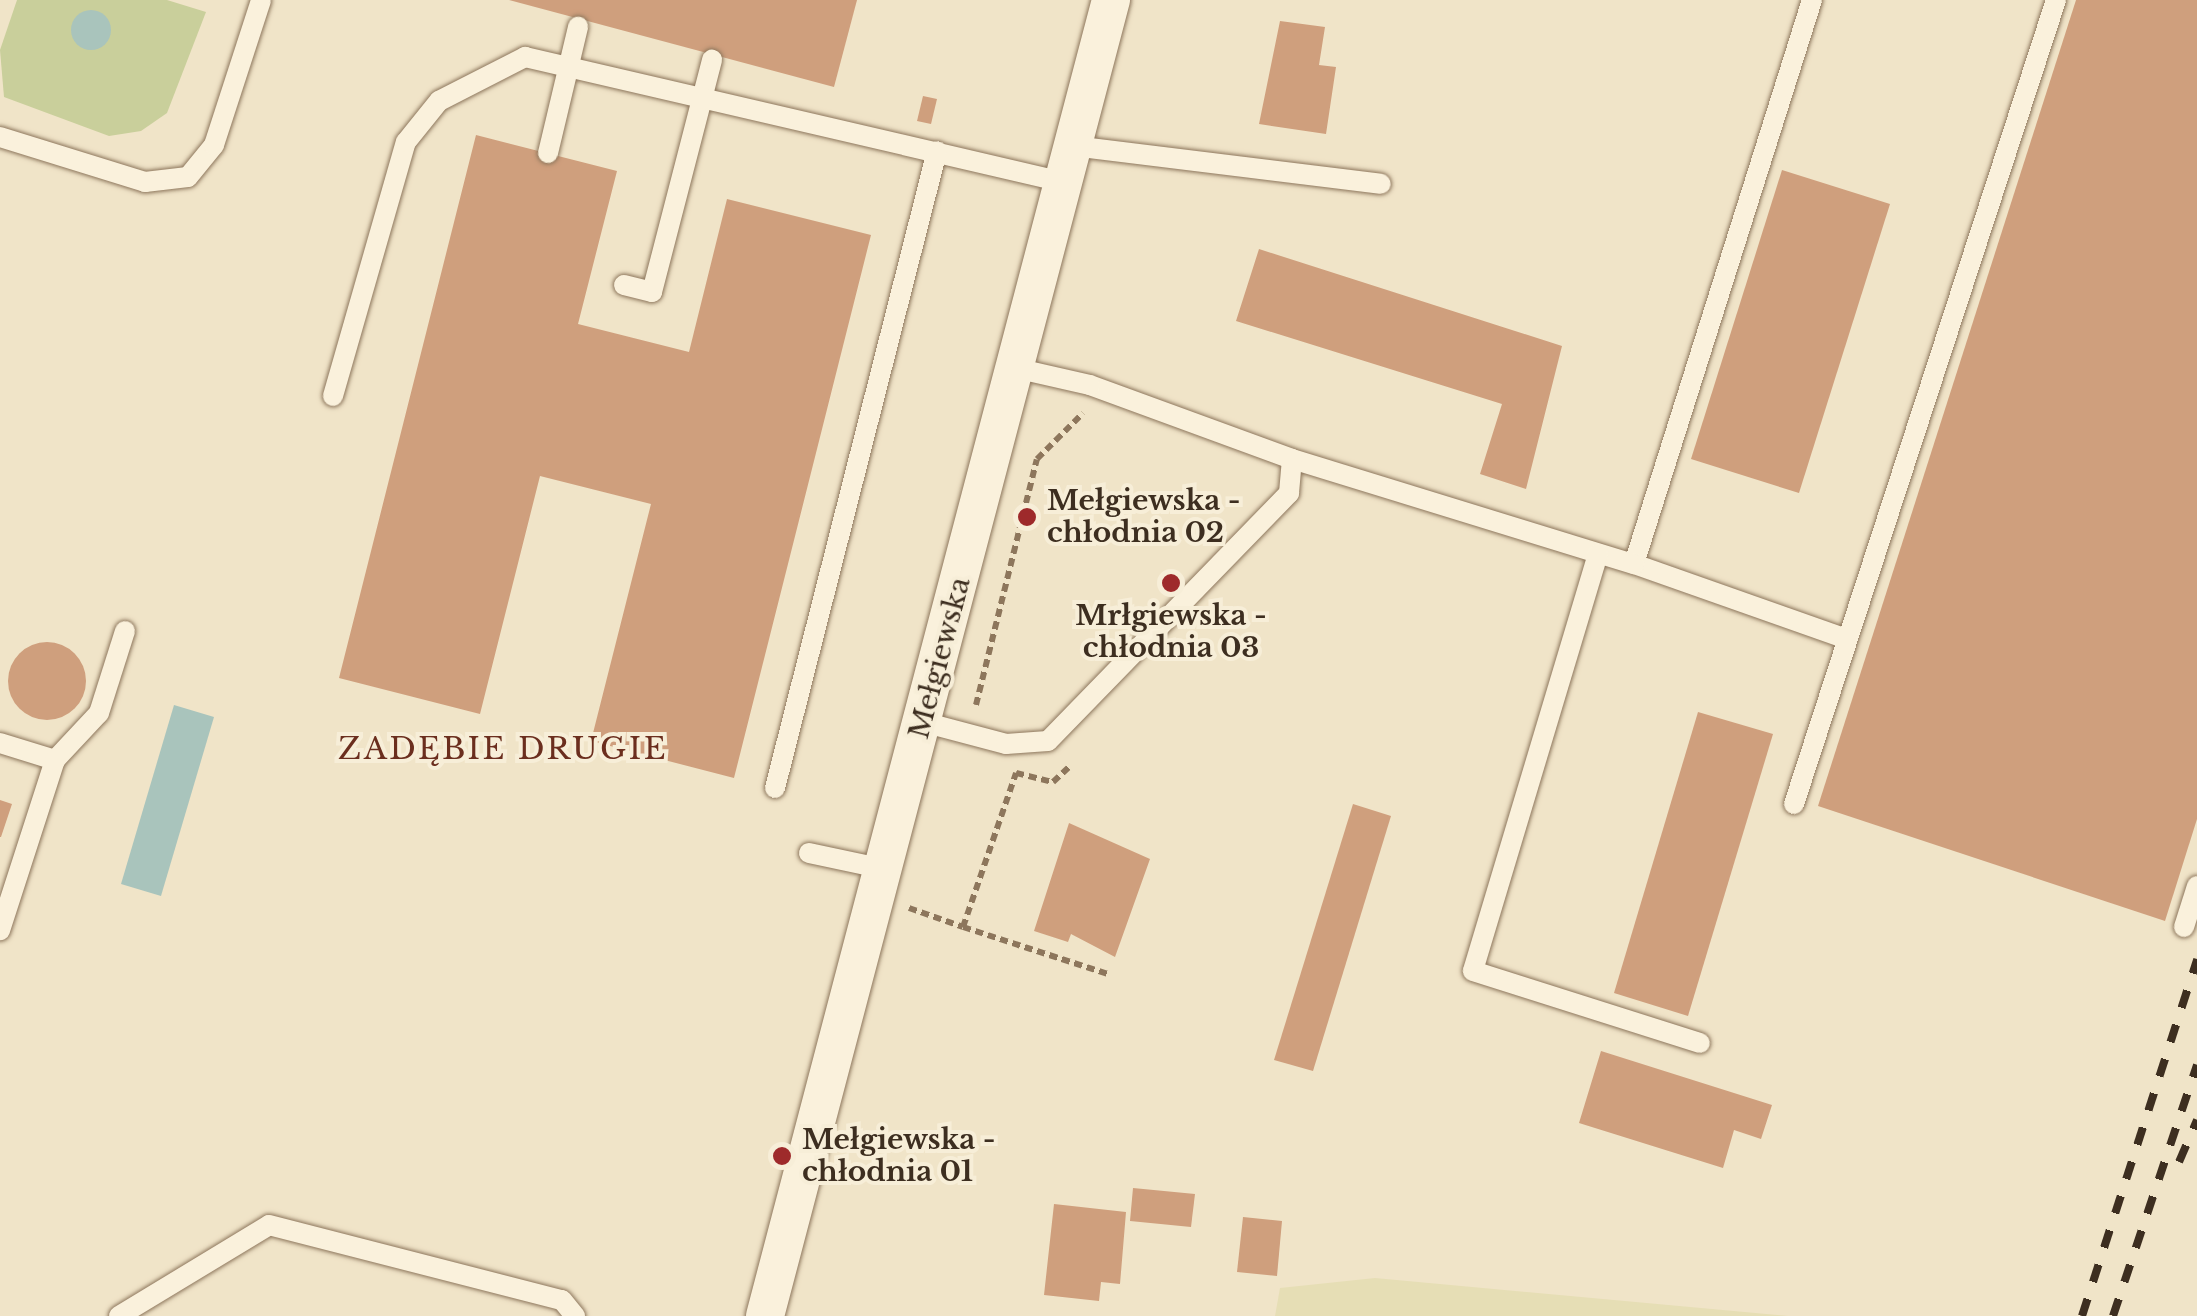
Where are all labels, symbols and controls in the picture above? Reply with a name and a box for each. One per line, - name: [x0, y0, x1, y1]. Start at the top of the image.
- place label: Mełgiewska - chłodnia 02: [1047, 484, 1241, 550]
- marker: Mełgiewska - chłodnia 02: [1016, 506, 1038, 528]
- marker: Mrłgiewska - chłodnia 03: [1160, 572, 1182, 594]
- street label: Mełgiewska: [902, 573, 978, 743]
- place label: Mrłgiewska - chłodnia 03: [1075, 599, 1267, 665]
- district label: ZADĘBIE DRUGIE: [338, 731, 668, 767]
- place label: Mełgiewska - chłodnia 01: [802, 1123, 996, 1189]
- marker: Mełgiewska - chłodnia 01: [771, 1145, 793, 1167]

